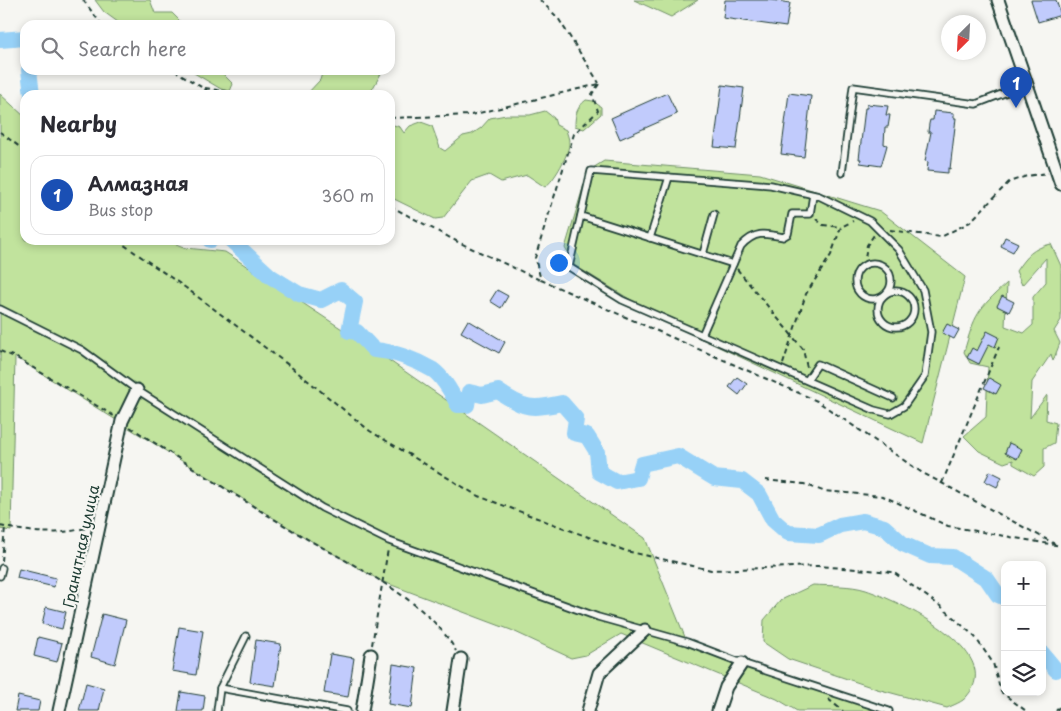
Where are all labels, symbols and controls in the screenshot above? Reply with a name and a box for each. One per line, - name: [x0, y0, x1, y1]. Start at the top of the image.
- north arrow: [941, 15, 986, 60]
- search box: [20, 20, 395, 75]
- icon: search: [38, 34, 66, 62]
- text: Search here: [78, 34, 187, 62]
- pin: 1: [1000, 67, 1032, 108]
- text: Nearby: [40, 107, 117, 139]
- text: Алмазная: [88, 169, 189, 197]
- text: 1: [53, 183, 61, 207]
- text: 360 m: [322, 183, 374, 207]
- text: Bus stop: [88, 197, 153, 221]
- your location: [546, 250, 572, 276]
- street label: Гранитная улица: [56, 482, 104, 610]
- map controls: [1001, 561, 1046, 696]
- button: +: [1001, 561, 1046, 606]
- button: −: [1001, 606, 1046, 651]
- button: layers: [1001, 651, 1046, 696]

